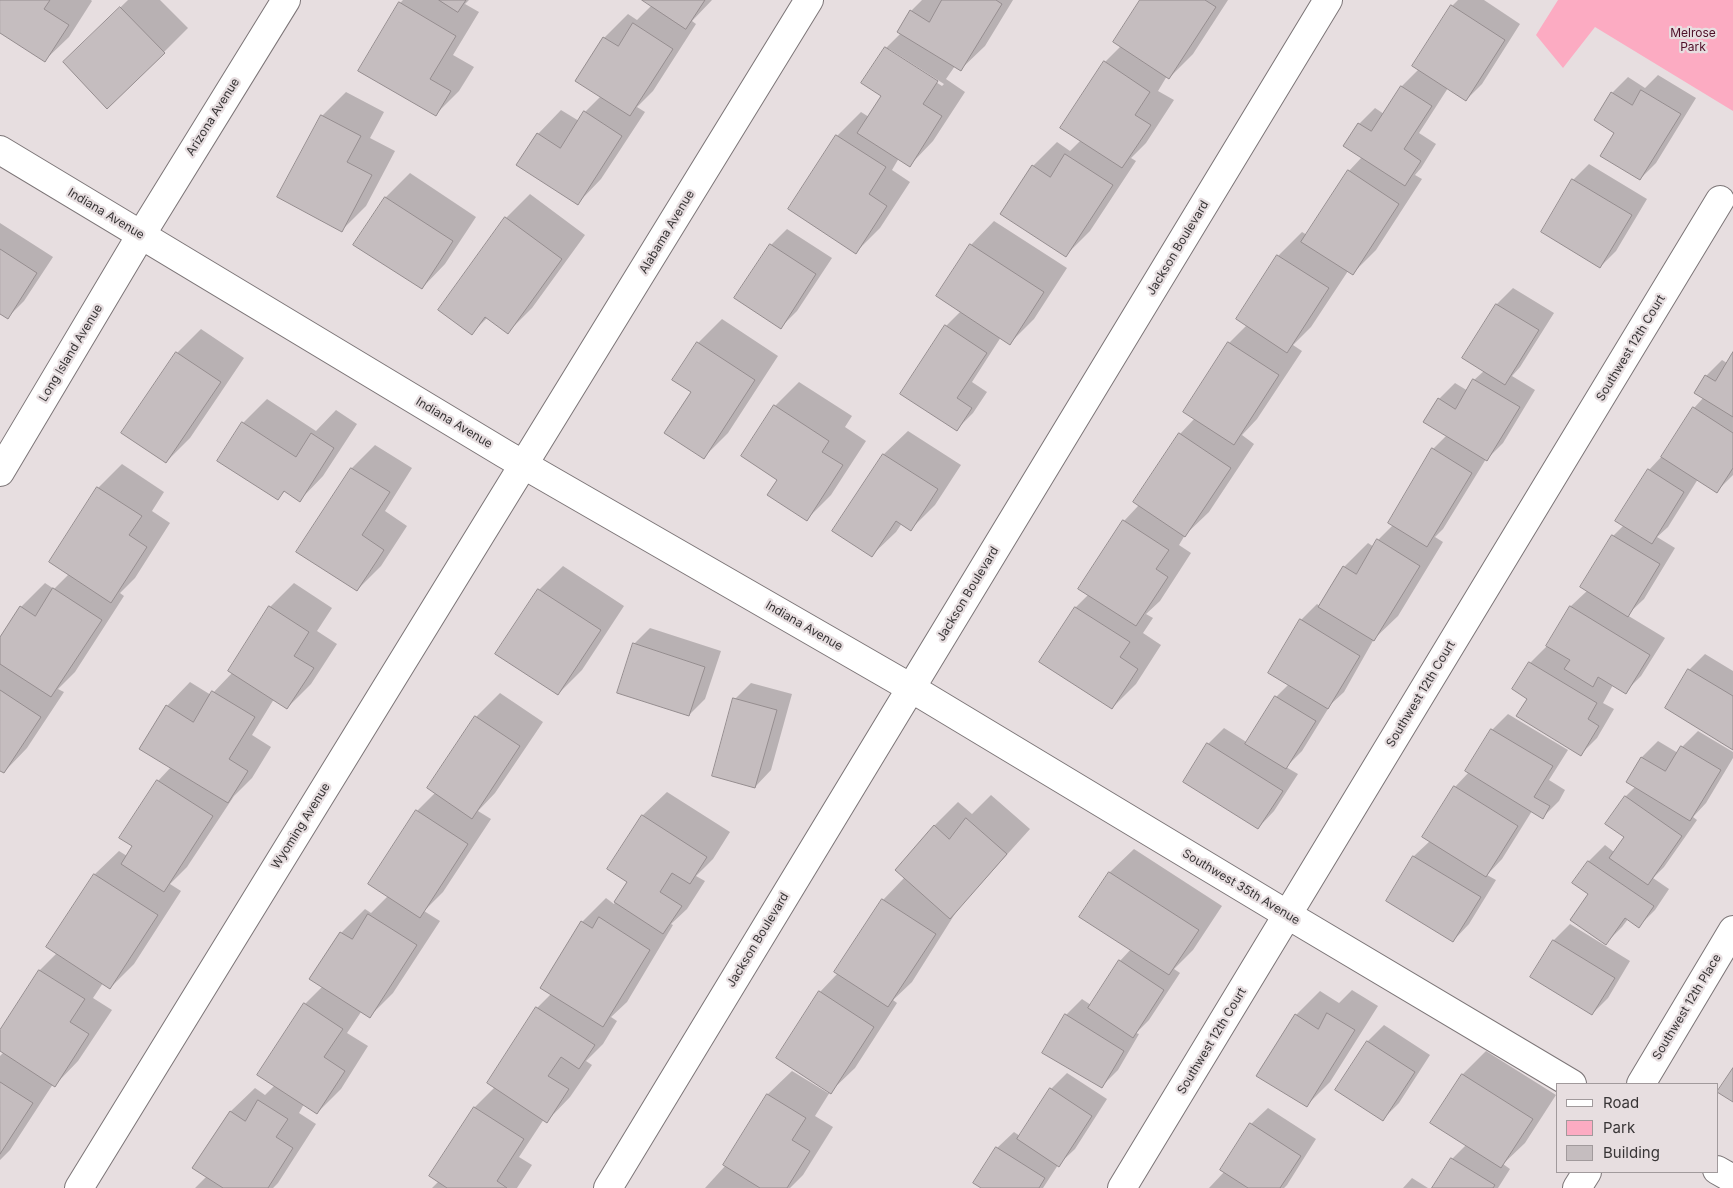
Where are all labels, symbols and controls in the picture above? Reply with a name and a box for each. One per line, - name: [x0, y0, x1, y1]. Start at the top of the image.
- park label: Melrose Park: [1670, 26, 1716, 54]
- street label: Arizona Avenue: [183, 75, 243, 159]
- street label: Indiana Avenue: [65, 186, 147, 242]
- street label: Alabama Avenue: [636, 188, 698, 276]
- street label: Jackson Boulevard: [1144, 198, 1212, 298]
- street label: Southwest 12th Court: [1594, 292, 1668, 404]
- street label: Long Island Avenue: [36, 302, 106, 404]
- street label: Indiana Avenue: [413, 395, 495, 451]
- street label: Jackson Boulevard: [934, 544, 1002, 644]
- street label: Indiana Avenue: [763, 598, 845, 654]
- street label: Southwest 12th Court: [1384, 638, 1458, 750]
- street label: Wyoming Avenue: [269, 780, 333, 872]
- street label: Southwest 35th Avenue: [1180, 846, 1302, 928]
- street label: Jackson Boulevard: [724, 890, 792, 990]
- street label: Southwest 12th Place: [1650, 951, 1724, 1063]
- street label: Southwest 12th Court: [1175, 985, 1249, 1097]
- legend: [1556, 1083, 1718, 1173]
- text: Road: [1603, 1093, 1639, 1112]
- text: Park: [1603, 1118, 1635, 1137]
- text: Building: [1603, 1143, 1660, 1162]

